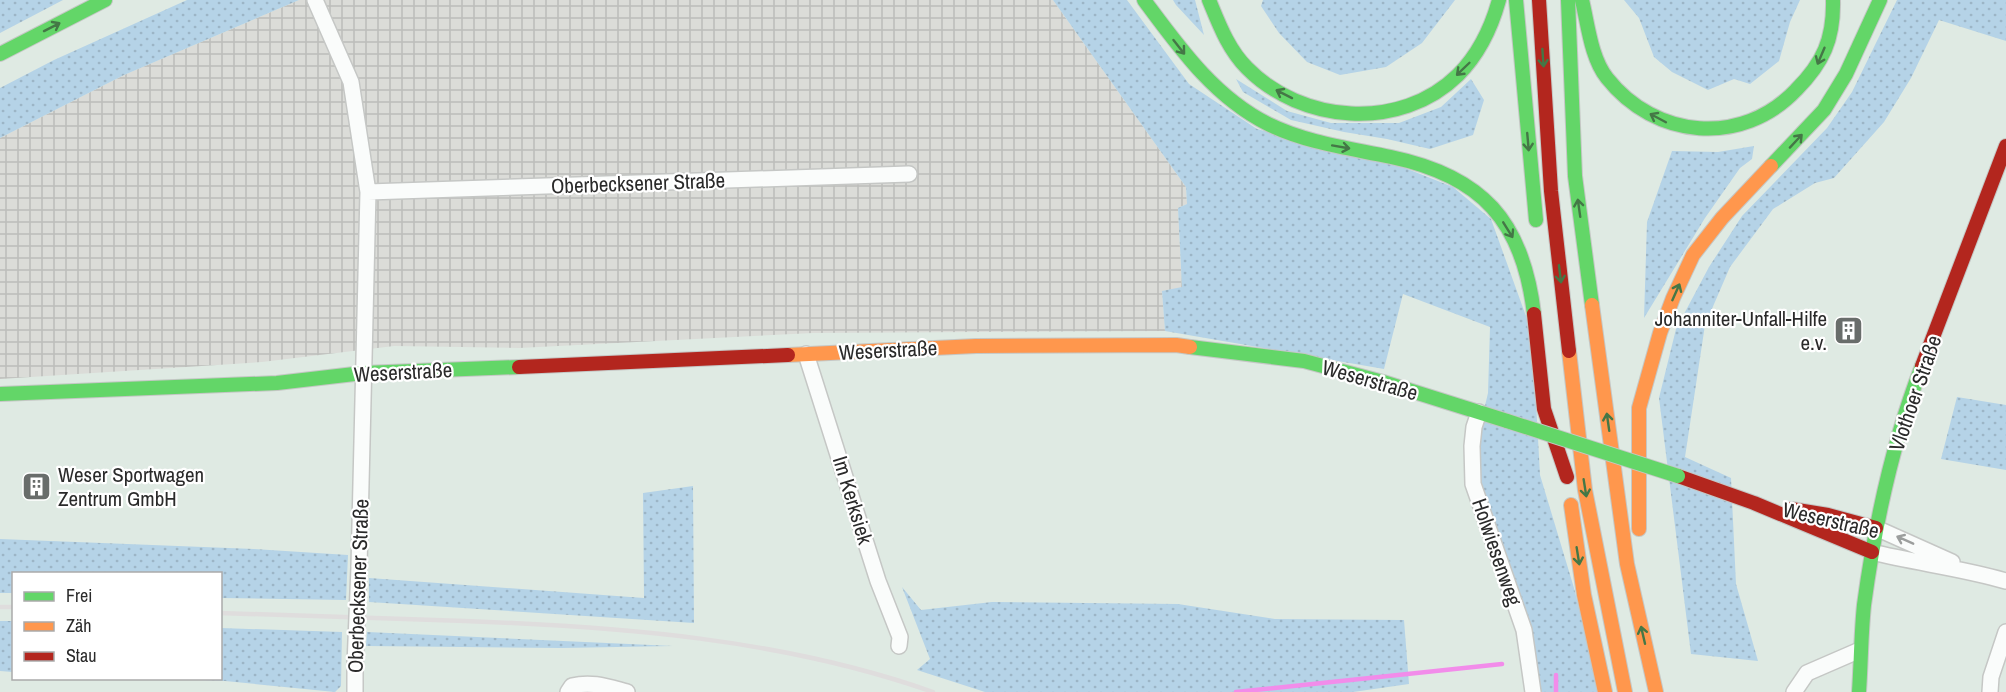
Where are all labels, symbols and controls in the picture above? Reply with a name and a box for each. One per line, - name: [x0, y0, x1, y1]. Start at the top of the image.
- one-way arrow: [43, 21, 61, 33]
- one-way arrow: [1173, 38, 1186, 54]
- one-way arrow: [1815, 47, 1826, 65]
- one-way arrow: [1537, 48, 1548, 68]
- one-way arrow: [1455, 62, 1470, 77]
- one-way arrow: [1275, 88, 1293, 100]
- one-way arrow: [1649, 112, 1667, 124]
- one-way arrow: [1523, 132, 1534, 151]
- one-way arrow: [1789, 134, 1803, 149]
- one-way arrow: [1330, 142, 1350, 153]
- street label: Oberbecksener Straße: [550, 165, 726, 201]
- one-way arrow: [1574, 199, 1585, 219]
- one-way arrow: [1503, 221, 1515, 238]
- one-way arrow: [1555, 263, 1566, 283]
- one-way arrow: [1670, 284, 1682, 302]
- place label: Johanniter-Unfall-Hilfe e.v.: [1655, 304, 1827, 357]
- building icon: Johanniter-Unfall-Hilfe e.v.: [1832, 314, 1864, 346]
- street label: Vlothoer Straße: [1882, 331, 1948, 455]
- street label: Weserstraße: [838, 333, 938, 367]
- street label: Weserstraße: [1319, 353, 1421, 407]
- street label: Weserstraße: [353, 355, 453, 389]
- one-way arrow: [1602, 413, 1613, 433]
- street label: Im Kerksiek: [826, 452, 880, 548]
- place label: Weser Sportwagen Zentrum GmbH: [58, 460, 204, 513]
- building icon: Weser Sportwagen Zentrum GmbH: [21, 470, 53, 502]
- one-way arrow: [1580, 478, 1591, 498]
- street label: Holwiesenweg: [1465, 494, 1529, 610]
- street label: Weserstraße: [1780, 495, 1882, 545]
- street label: Oberbecksener Straße: [340, 498, 376, 674]
- one-way arrow: [1896, 534, 1914, 545]
- one-way arrow: [1573, 546, 1584, 565]
- legend: [12, 572, 222, 680]
- text: Frei: [66, 583, 92, 608]
- text: Zäh: [66, 613, 91, 638]
- one-way arrow: [1637, 626, 1648, 645]
- text: Stau: [66, 643, 96, 668]

